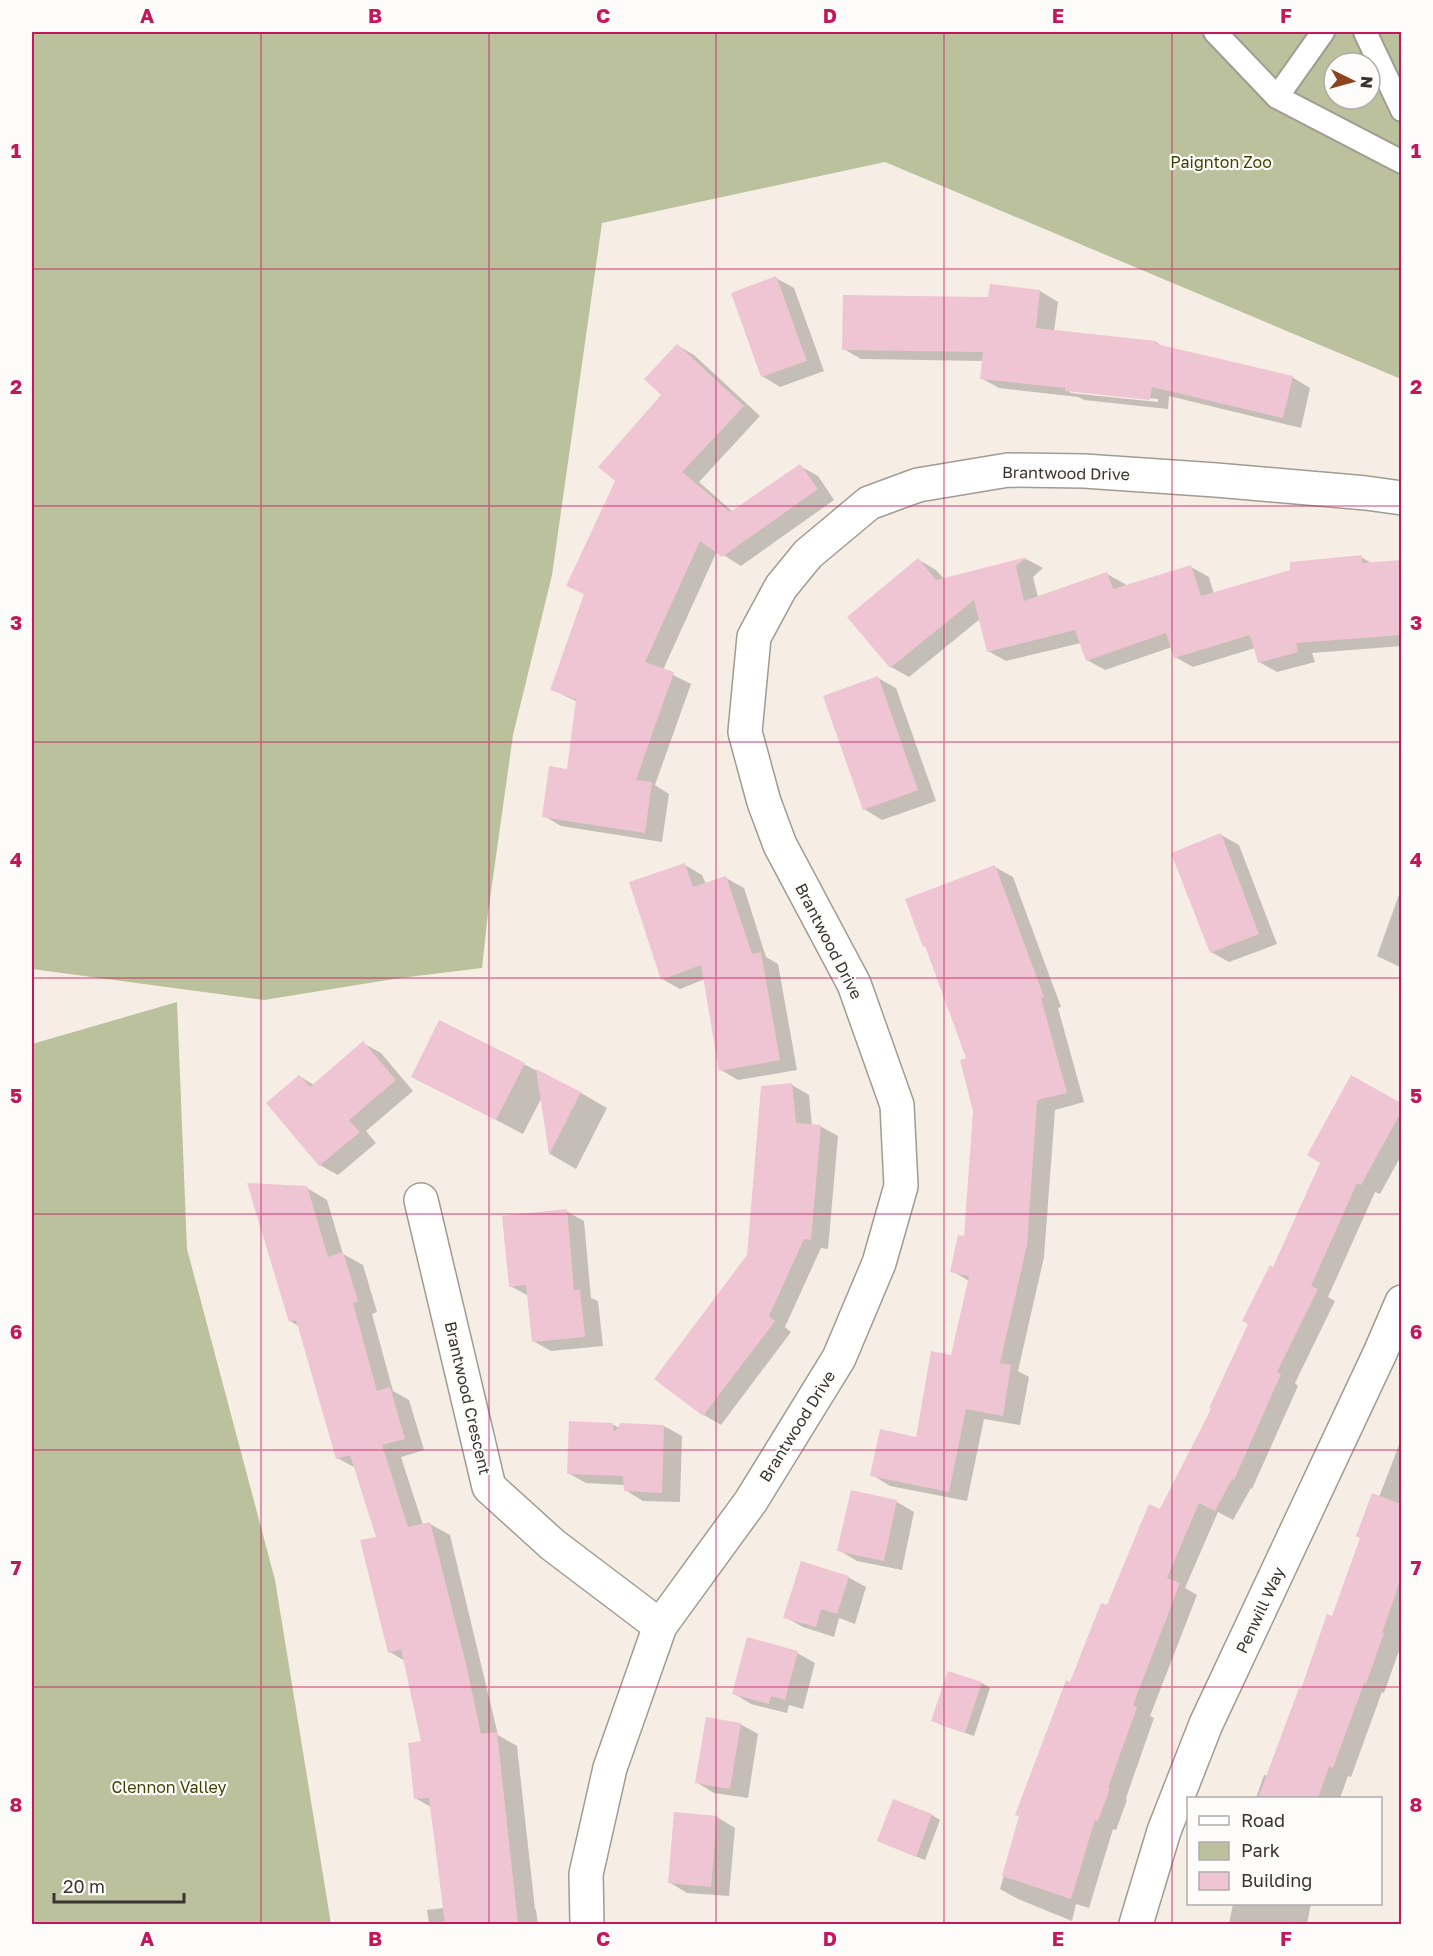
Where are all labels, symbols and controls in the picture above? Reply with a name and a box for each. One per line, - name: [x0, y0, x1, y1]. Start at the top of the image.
- text: A: [140, 3, 154, 27]
- text: B: [368, 3, 382, 27]
- text: C: [596, 3, 610, 27]
- text: D: [823, 3, 837, 27]
- text: E: [1052, 3, 1064, 27]
- text: F: [1280, 3, 1292, 27]
- north arrow: [1322, 51, 1382, 111]
- text: N: [1356, 75, 1377, 89]
- text: 1: [11, 138, 21, 162]
- text: 1: [1411, 138, 1421, 162]
- park label: Paignton Zoo: [1170, 152, 1272, 172]
- text: 2: [10, 374, 22, 398]
- text: 2: [1410, 374, 1422, 398]
- street label: Brantwood Drive: [1002, 462, 1130, 484]
- text: 3: [10, 610, 22, 634]
- text: 3: [1410, 610, 1422, 634]
- text: 4: [10, 847, 22, 871]
- text: 4: [1410, 847, 1422, 871]
- street label: Brantwood Drive: [791, 880, 867, 1002]
- text: 5: [10, 1083, 22, 1107]
- text: 5: [1410, 1083, 1422, 1107]
- text: 6: [10, 1319, 22, 1343]
- street label: Brantwood Crescent: [441, 1319, 495, 1477]
- text: 6: [1410, 1319, 1422, 1343]
- street label: Brantwood Drive: [755, 1367, 839, 1485]
- text: 7: [11, 1555, 22, 1579]
- text: 7: [1411, 1555, 1422, 1579]
- street label: Penwill Way: [1231, 1564, 1289, 1656]
- park label: Clennon Valley: [111, 1777, 227, 1797]
- text: 8: [10, 1792, 22, 1816]
- text: 8: [1410, 1792, 1422, 1816]
- legend: [1187, 1797, 1382, 1905]
- text: Road: [1241, 1809, 1285, 1831]
- text: Park: [1241, 1839, 1280, 1861]
- scale bar: [54, 1866, 184, 1904]
- text: Building: [1241, 1869, 1312, 1891]
- text: 20 m: [63, 1875, 105, 1897]
- text: A: [140, 1926, 154, 1950]
- text: B: [368, 1926, 382, 1950]
- text: C: [596, 1926, 610, 1950]
- text: D: [823, 1926, 837, 1950]
- text: E: [1052, 1926, 1064, 1950]
- text: F: [1280, 1926, 1292, 1950]

